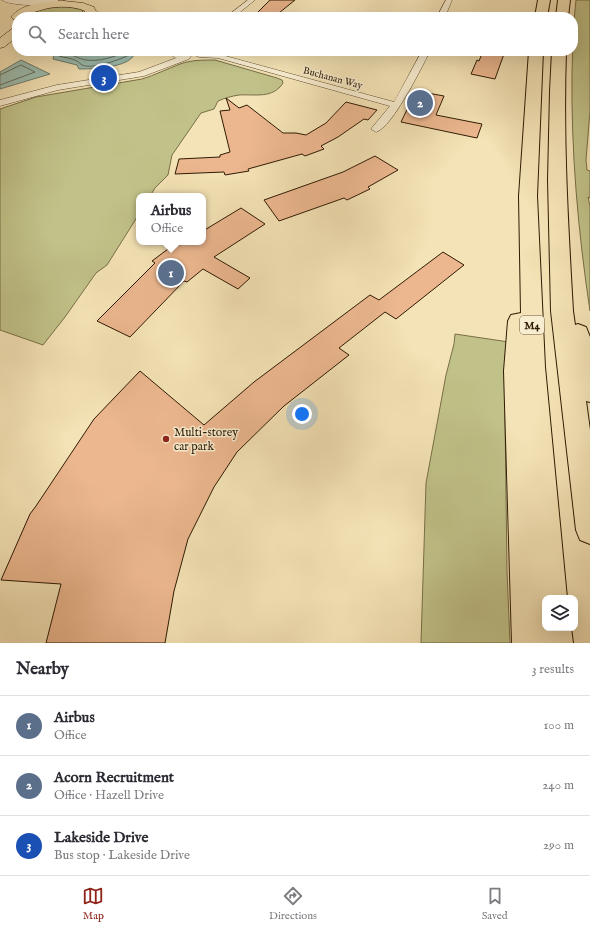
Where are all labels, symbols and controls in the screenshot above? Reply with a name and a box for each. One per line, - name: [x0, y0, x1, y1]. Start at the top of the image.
- search box: [12, 12, 578, 56]
- icon: search: [26, 23, 48, 45]
- text: Search here: [58, 25, 129, 44]
- pin: 3: [91, 63, 117, 93]
- street label: Buchanan Way: [301, 64, 364, 93]
- pin: 2: [407, 88, 433, 118]
- popup: [136, 193, 206, 245]
- text: Airbus: [151, 201, 191, 220]
- text: Office: [151, 220, 183, 237]
- pin: 1: [158, 258, 184, 288]
- road number: M4: [520, 316, 544, 334]
- your location: [292, 404, 312, 424]
- place label: Multi-storey car park: [174, 425, 238, 455]
- marker: Multi-storey car park: [161, 434, 171, 444]
- map controls: [542, 595, 578, 631]
- button: layers: [542, 595, 578, 631]
- text: Nearby: [16, 659, 69, 680]
- text: 3 results: [532, 661, 574, 678]
- text: Airbus: [54, 708, 95, 727]
- text: 1: [27, 717, 31, 734]
- text: 100 m: [544, 717, 574, 734]
- text: Office: [54, 727, 86, 744]
- text: Acorn Recruitment: [54, 768, 174, 787]
- text: 2: [26, 777, 32, 794]
- text: 240 m: [542, 777, 574, 794]
- text: Office · Hazell Drive: [54, 787, 164, 804]
- text: Lakeside Drive: [54, 828, 148, 847]
- text: 3: [27, 837, 31, 854]
- text: 290 m: [543, 837, 574, 854]
- text: Bus stop · Lakeside Drive: [54, 847, 190, 864]
- tab: Map: [82, 885, 104, 923]
- tab: Directions: [269, 885, 317, 923]
- tab: Saved: [482, 885, 508, 923]

